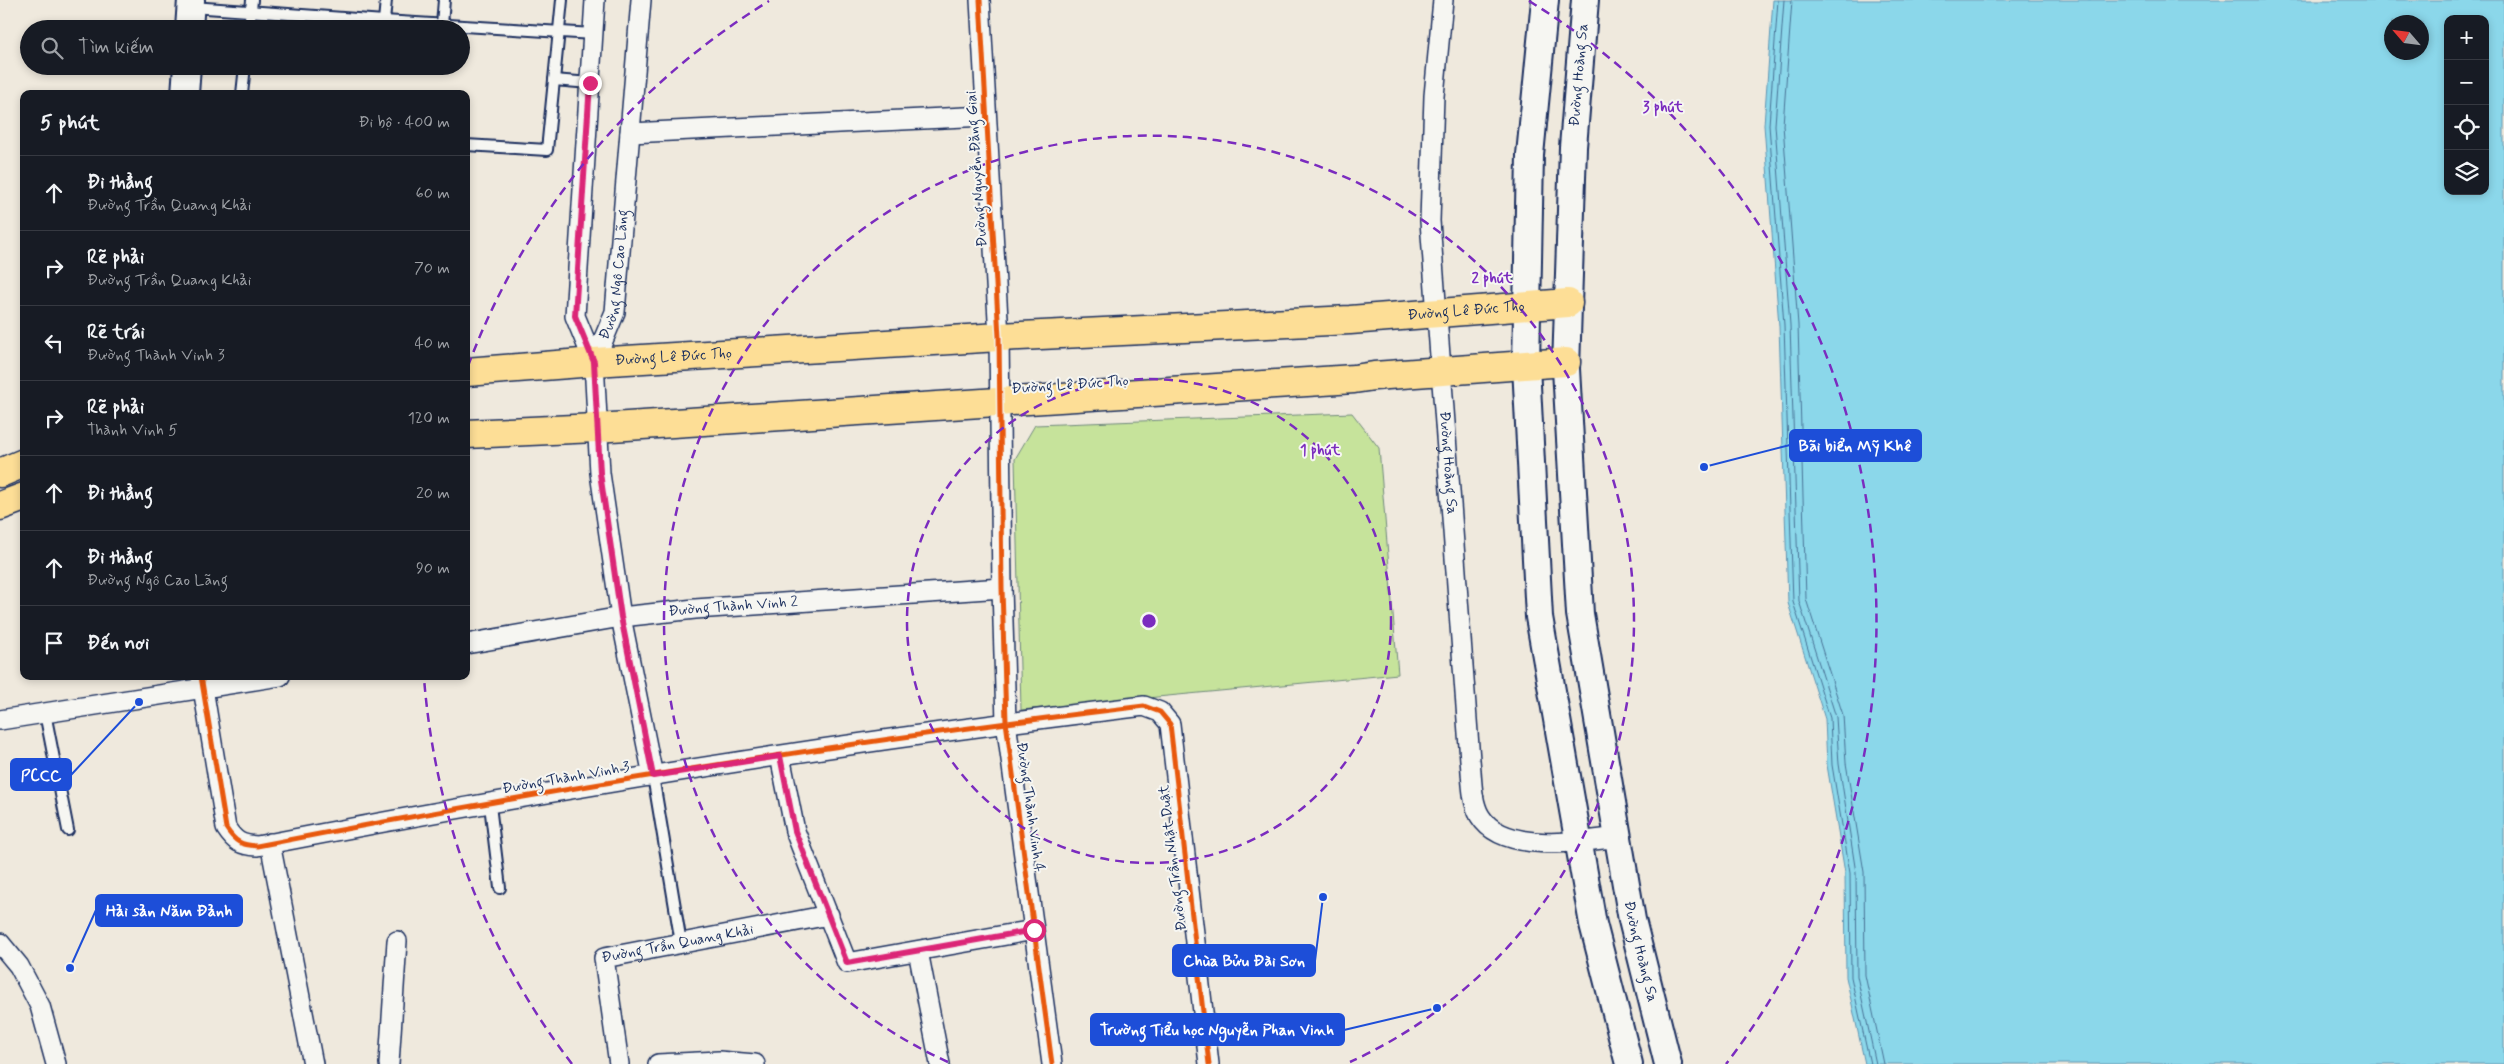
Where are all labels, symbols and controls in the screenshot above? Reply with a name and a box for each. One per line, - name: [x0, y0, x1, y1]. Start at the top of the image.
- north arrow: [2384, 15, 2429, 60]
- map controls: [2444, 15, 2489, 195]
- button: +: [2444, 15, 2489, 60]
- search box: [20, 20, 470, 75]
- street label: Đường Hoàng Sa: [1565, 22, 1594, 127]
- icon: search: [38, 34, 66, 62]
- text: Tìm kiếm: [78, 35, 154, 60]
- button: −: [2444, 60, 2489, 105]
- route end: [579, 72, 602, 95]
- street label: Đường Nguyễn Đăng Giai: [962, 90, 993, 248]
- text: 3 phút: [1643, 98, 1684, 118]
- button: locate: [2444, 105, 2489, 150]
- text: 5 phút: [40, 109, 100, 137]
- text: Đi bộ · 400 m: [358, 112, 450, 133]
- button: layers: [2444, 150, 2489, 195]
- text: Đi thẳng: [87, 170, 153, 195]
- icon: ahead: [40, 179, 68, 207]
- text: 60 m: [416, 183, 450, 204]
- text: Đường Trần Quang Khải: [87, 195, 251, 216]
- street label: Đường Ngô Cao Lãng: [594, 209, 635, 343]
- text: Rẽ phải: [87, 245, 144, 270]
- icon: right: [40, 254, 68, 282]
- text: 70 m: [414, 258, 450, 279]
- text: 2 phút: [1472, 269, 1514, 289]
- text: Đường Trần Quang Khải: [87, 270, 251, 291]
- street label: Đường Lê Đức Thọ: [1407, 296, 1525, 325]
- text: Rẽ trái: [87, 320, 145, 345]
- icon: left: [40, 329, 68, 357]
- text: 40 m: [414, 333, 450, 354]
- street label: Đường Lê Đức Thọ: [614, 344, 733, 371]
- text: Đường Thành Vinh 3: [87, 345, 225, 366]
- street label: Đường Lê Đức Thọ: [1011, 371, 1129, 400]
- text: Rẽ phải: [87, 395, 144, 420]
- icon: right: [40, 404, 68, 432]
- text: 120 m: [408, 408, 450, 429]
- street label: Đường Hoàng Sa: [1434, 411, 1462, 515]
- text: Thành Vinh 5: [87, 420, 178, 441]
- callout: Bãi biển Mỹ Khê: [1790, 430, 1921, 461]
- text: Bãi biển Mỹ Khê: [1799, 436, 1911, 457]
- text: 1 phút: [1300, 441, 1341, 461]
- icon: ahead: [40, 479, 68, 507]
- text: Đi thẳng: [87, 481, 153, 506]
- text: 20 m: [416, 483, 450, 504]
- text: Đi thẳng: [87, 545, 153, 570]
- icon: ahead: [40, 554, 68, 582]
- text: 90 m: [416, 558, 450, 579]
- text: Đường Ngô Cao Lãng: [87, 570, 228, 591]
- street label: Đường Thành Vinh 2: [667, 592, 799, 622]
- centre of rings: [1140, 612, 1158, 630]
- icon: arrive: [40, 629, 68, 657]
- text: Đến nơi: [87, 631, 149, 656]
- street label: Đường Thành Vinh 4: [1010, 741, 1049, 874]
- street label: Đường Thành Vinh 3: [501, 757, 632, 800]
- callout: PCCC: [11, 759, 71, 790]
- text: PCCC: [21, 766, 62, 787]
- street label: Đường Trần Nhật Duật: [1154, 783, 1193, 932]
- callout: Hải sản Năm Đảnh: [96, 895, 242, 926]
- street label: Đường Hoàng Sa: [1619, 899, 1662, 1005]
- text: Hải sản Năm Đảnh: [106, 901, 232, 922]
- route start: [1023, 919, 1046, 942]
- street label: Đường Trần Quang Khải: [600, 920, 755, 968]
- callout: Chùa Bửu Đài Sơn: [1173, 945, 1315, 976]
- text: Chùa Bửu Đài Sơn: [1183, 951, 1305, 972]
- callout: Trường Tiểu học Nguyễn Phan Vinh: [1091, 1014, 1344, 1045]
- text: Trường Tiểu học Nguyễn Phan Vinh: [1100, 1020, 1334, 1043]

